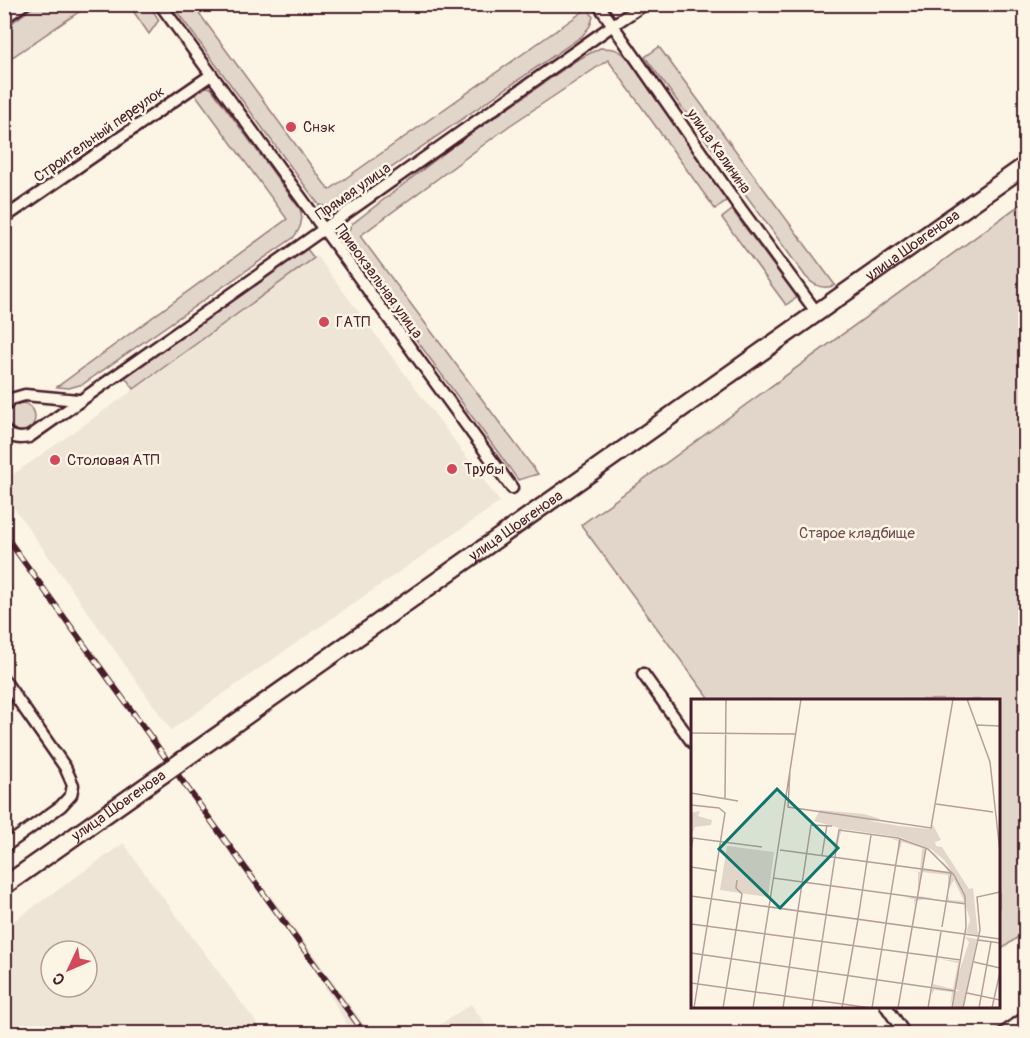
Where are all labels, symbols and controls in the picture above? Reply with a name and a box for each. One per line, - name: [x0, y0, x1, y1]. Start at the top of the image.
- street label: Строительный переулок: [30, 82, 169, 187]
- street label: улица Калинина: [682, 104, 755, 197]
- place label: Снэк: [303, 118, 336, 137]
- marker: Снэк: [284, 120, 298, 134]
- street label: Прямая улица: [312, 158, 395, 224]
- street label: улица Шовгенова: [861, 206, 964, 286]
- street label: Привокзальная улица: [331, 220, 427, 342]
- place label: ГАТП: [336, 313, 370, 332]
- marker: ГАТП: [317, 315, 331, 329]
- place label: Столовая АТП: [67, 451, 160, 470]
- marker: Столовая АТП: [48, 453, 62, 467]
- place label: Трубы: [464, 460, 504, 479]
- marker: Трубы: [445, 462, 459, 476]
- street label: улица Шовгенова: [464, 486, 567, 566]
- park label: Старое кладбище: [799, 524, 916, 543]
- inset map: [691, 699, 1000, 1008]
- street label: улица Шовгенова: [67, 766, 170, 846]
- north arrow: [39, 939, 99, 999]
- text: С: [48, 968, 70, 989]

